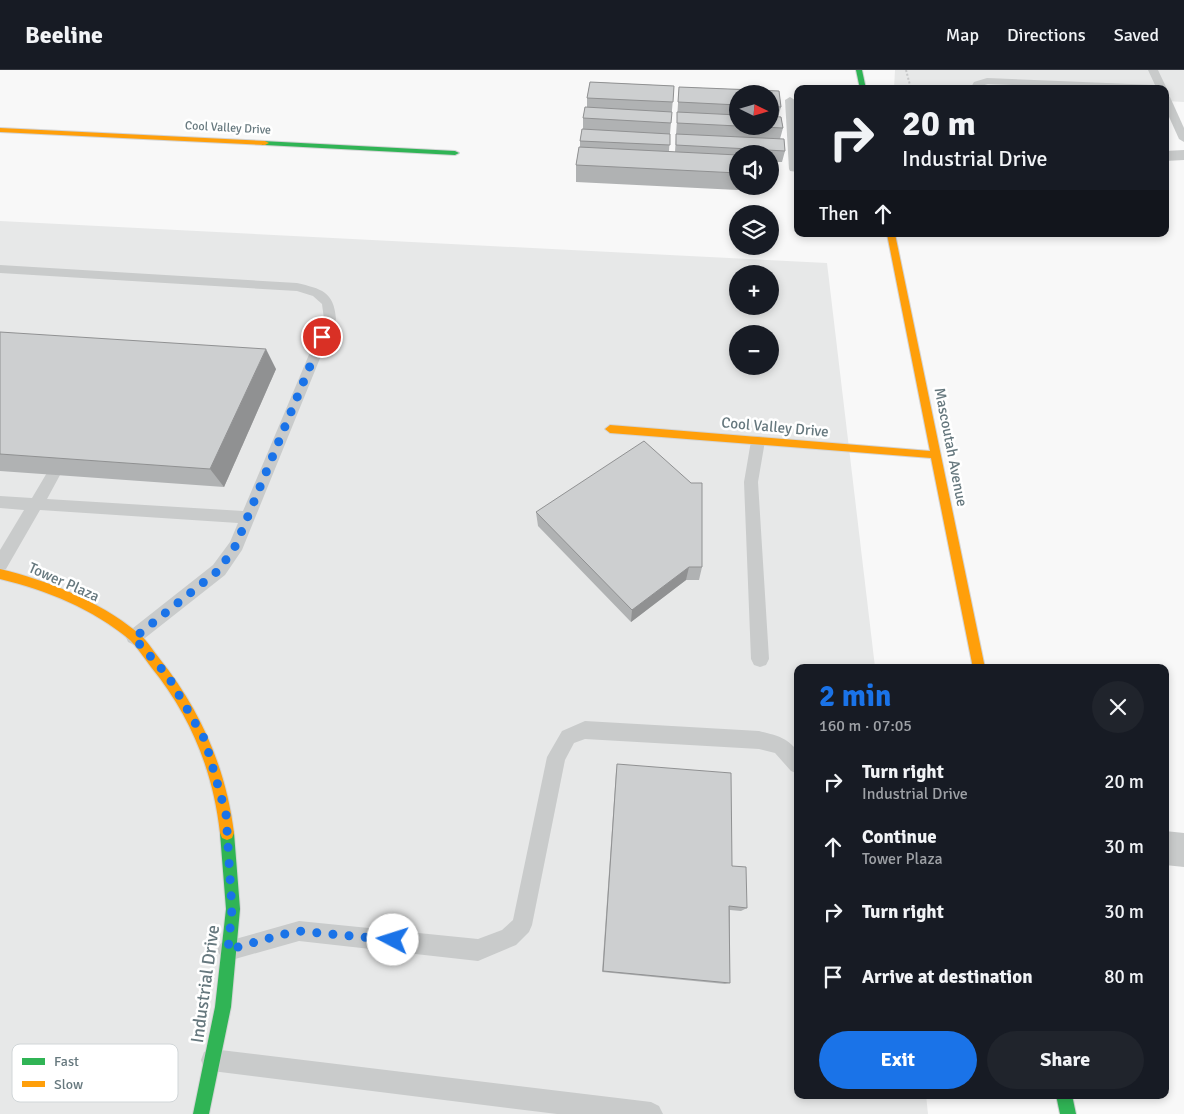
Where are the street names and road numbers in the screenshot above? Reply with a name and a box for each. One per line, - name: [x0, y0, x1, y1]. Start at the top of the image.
- street label: Cool Valley Drive: [185, 118, 271, 138]
- street label: Mascoutah Avenue: [931, 386, 971, 508]
- street label: Cool Valley Drive: [721, 413, 829, 441]
- street label: Tower Plaza: [26, 558, 102, 606]
- street label: Industrial Drive: [186, 923, 224, 1045]

